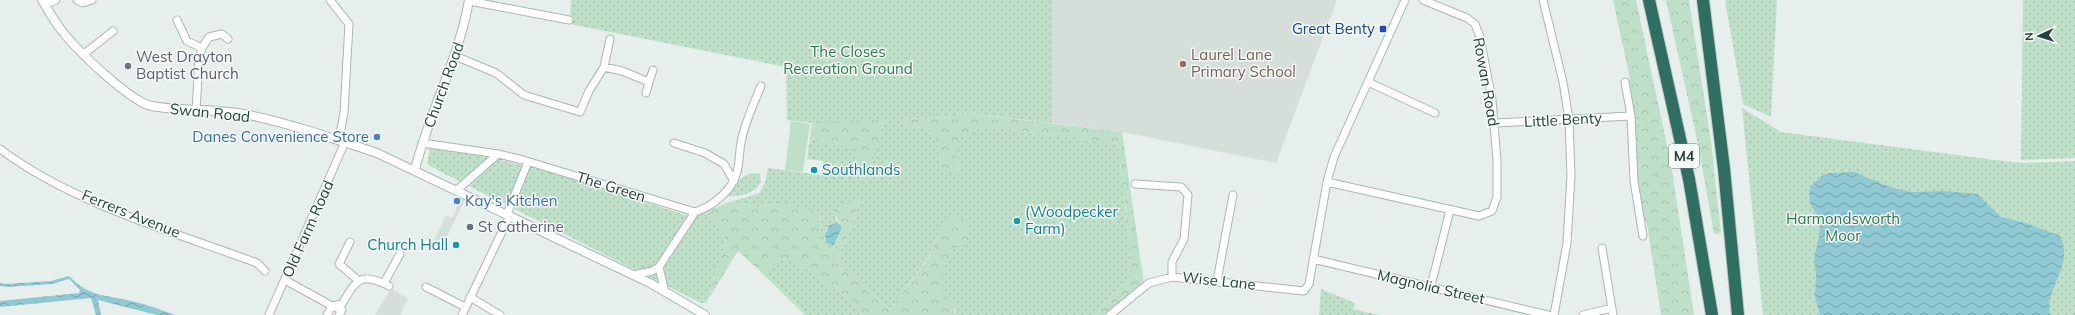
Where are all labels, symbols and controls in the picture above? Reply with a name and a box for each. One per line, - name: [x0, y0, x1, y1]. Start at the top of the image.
- north arrow: [2019, 16, 2059, 56]
- place label: Great Benty: [1292, 19, 1375, 38]
- marker: Great Benty: [1378, 24, 1388, 34]
- text: N: [2022, 32, 2036, 41]
- street label: Rowan Road: [1469, 36, 1504, 128]
- street label: Church Road: [419, 39, 468, 130]
- park label: The Closes Recreation Ground: [783, 42, 913, 78]
- place label: Laurel Lane Primary School: [1191, 45, 1296, 81]
- place label: West Drayton Baptist Church: [136, 47, 239, 83]
- marker: Laurel Lane Primary School: [1178, 59, 1188, 69]
- marker: West Drayton Baptist Church: [123, 61, 133, 71]
- street label: Swan Road: [169, 99, 251, 126]
- street label: Little Benty: [1523, 108, 1603, 131]
- place label: Danes Convenience Store: [192, 127, 369, 146]
- marker: Danes Convenience Store: [372, 132, 382, 142]
- road number: M4: [1669, 144, 1699, 168]
- place label: Southlands: [822, 160, 900, 179]
- marker: Southlands: [809, 165, 819, 175]
- street label: The Green: [574, 167, 648, 206]
- street label: Old Farm Road: [278, 177, 337, 280]
- street label: Ferrers Avenue: [79, 185, 183, 242]
- place label: Kay's Kitchen: [465, 191, 558, 210]
- marker: Kay's Kitchen: [452, 196, 462, 206]
- place label: (Woodpecker Farm): [1025, 202, 1118, 238]
- park label: Harmondsworth Moor: [1786, 209, 1900, 245]
- marker: (Woodpecker Farm): [1012, 216, 1022, 226]
- place label: St Catherine: [478, 217, 564, 236]
- marker: St Catherine: [465, 222, 475, 232]
- place label: Church Hall: [367, 235, 448, 254]
- marker: Church Hall: [451, 240, 461, 250]
- street label: Magnolia Street: [1375, 265, 1487, 308]
- street label: Wise Lane: [1181, 267, 1257, 294]

